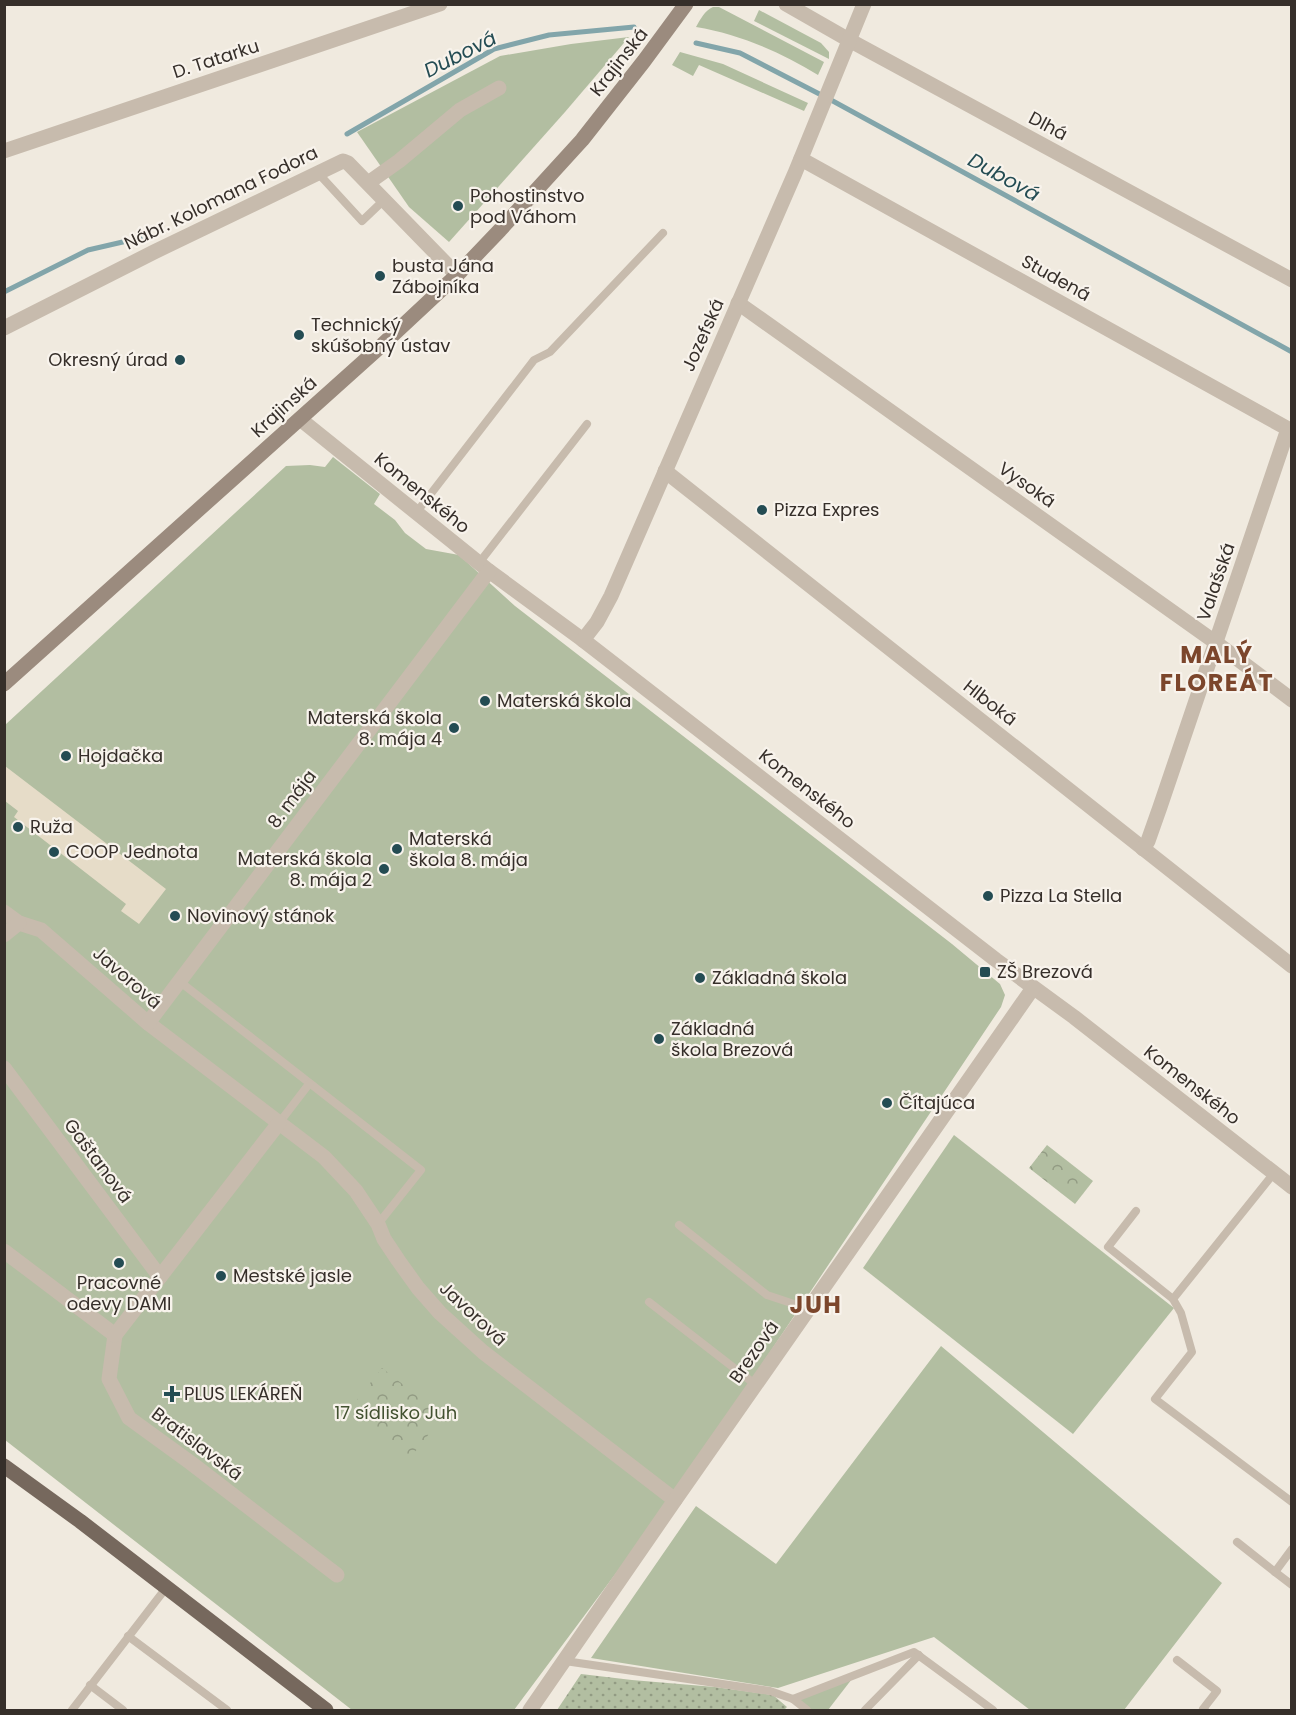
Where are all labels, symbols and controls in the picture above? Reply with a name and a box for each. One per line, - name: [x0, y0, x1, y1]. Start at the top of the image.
- street label: Krajinská: [584, 22, 653, 101]
- water label: Dubová: [419, 24, 501, 84]
- street label: D. Tatarku: [169, 33, 262, 84]
- street label: Dlhá: [1024, 105, 1072, 146]
- street label: Nábr. Kolomana Fodora: [120, 140, 322, 255]
- water label: Dubová: [963, 146, 1045, 208]
- place label: Pohostinstvo pod Váhom: [470, 183, 584, 229]
- marker: Pohostinstvo pod Váhom: [451, 199, 465, 213]
- street label: Studená: [1017, 248, 1095, 307]
- place label: busta Jána Zábojníka: [392, 253, 494, 299]
- marker: busta Jána Zábojníka: [373, 269, 387, 283]
- street label: Jozefská: [675, 294, 730, 375]
- place label: Technický skúšobný ústav: [311, 312, 450, 358]
- marker: Technický skúšobný ústav: [292, 328, 306, 342]
- place label: Okresný úrad: [48, 347, 168, 372]
- marker: Okresný úrad: [173, 353, 187, 367]
- street label: Krajinská: [245, 370, 322, 443]
- street label: Komenského: [369, 446, 475, 539]
- street label: Vysoká: [994, 456, 1061, 513]
- place label: Pizza Expres: [774, 497, 880, 522]
- marker: Pizza Expres: [755, 503, 769, 517]
- street label: Valašská: [1190, 539, 1241, 624]
- district label: MALÝ FLOREÁT: [1160, 638, 1274, 699]
- street label: Hlboká: [958, 674, 1022, 732]
- place label: Materská škola: [497, 688, 632, 713]
- marker: Materská škola: [478, 694, 492, 708]
- place label: Materská škola 8. mája 4: [307, 705, 442, 751]
- marker: Materská škola 8. mája 4: [447, 721, 461, 735]
- place label: Hojdačka: [78, 743, 163, 768]
- street label: Komenského: [754, 743, 861, 834]
- marker: Hojdačka: [59, 749, 73, 763]
- street label: 8. mája: [261, 764, 322, 833]
- place label: Ruža: [30, 814, 73, 839]
- marker: Ruža: [11, 820, 25, 834]
- place label: Materská škola 8. mája: [409, 826, 528, 872]
- place label: COOP Jednota: [66, 839, 198, 864]
- marker: Materská škola 8. mája: [390, 842, 404, 856]
- marker: COOP Jednota: [47, 845, 61, 859]
- place label: Materská škola 8. mája 2: [237, 846, 372, 892]
- marker: Materská škola 8. mája 2: [377, 862, 391, 876]
- place label: Pizza La Stella: [1000, 883, 1122, 908]
- marker: Pizza La Stella: [981, 889, 995, 903]
- place label: Novinový stánok: [187, 903, 335, 928]
- marker: Novinový stánok: [168, 909, 182, 923]
- street label: Javorová: [87, 941, 167, 1015]
- place label: ZŠ Brezová: [997, 959, 1093, 984]
- place label: Základná škola: [712, 965, 847, 990]
- marker: ZŠ Brezová: [978, 965, 992, 979]
- marker: Základná škola: [693, 971, 707, 985]
- place label: Základná škola Brezová: [671, 1016, 793, 1062]
- marker: Základná škola Brezová: [652, 1032, 666, 1046]
- street label: Komenského: [1139, 1039, 1246, 1130]
- place label: Čítajúca: [899, 1090, 975, 1115]
- marker: Čítajúca: [880, 1096, 894, 1110]
- street label: Gaštanová: [58, 1113, 138, 1208]
- marker: Pracovné odevy DAMI: [112, 1256, 126, 1270]
- place label: Mestské jasle: [233, 1263, 352, 1288]
- marker: Mestské jasle: [214, 1269, 228, 1283]
- place label: Pracovné odevy DAMI: [67, 1270, 171, 1316]
- street label: Javorová: [434, 1276, 513, 1351]
- district label: JUH: [790, 1288, 842, 1321]
- street label: Brezová: [723, 1316, 784, 1388]
- place label: PLUS LEKÁREŇ: [184, 1381, 302, 1406]
- marker: PLUS LEKÁREŇ: [165, 1387, 179, 1401]
- park label: 17 sídlisko Juh: [335, 1400, 457, 1425]
- street label: Bratislavská: [147, 1401, 248, 1486]

